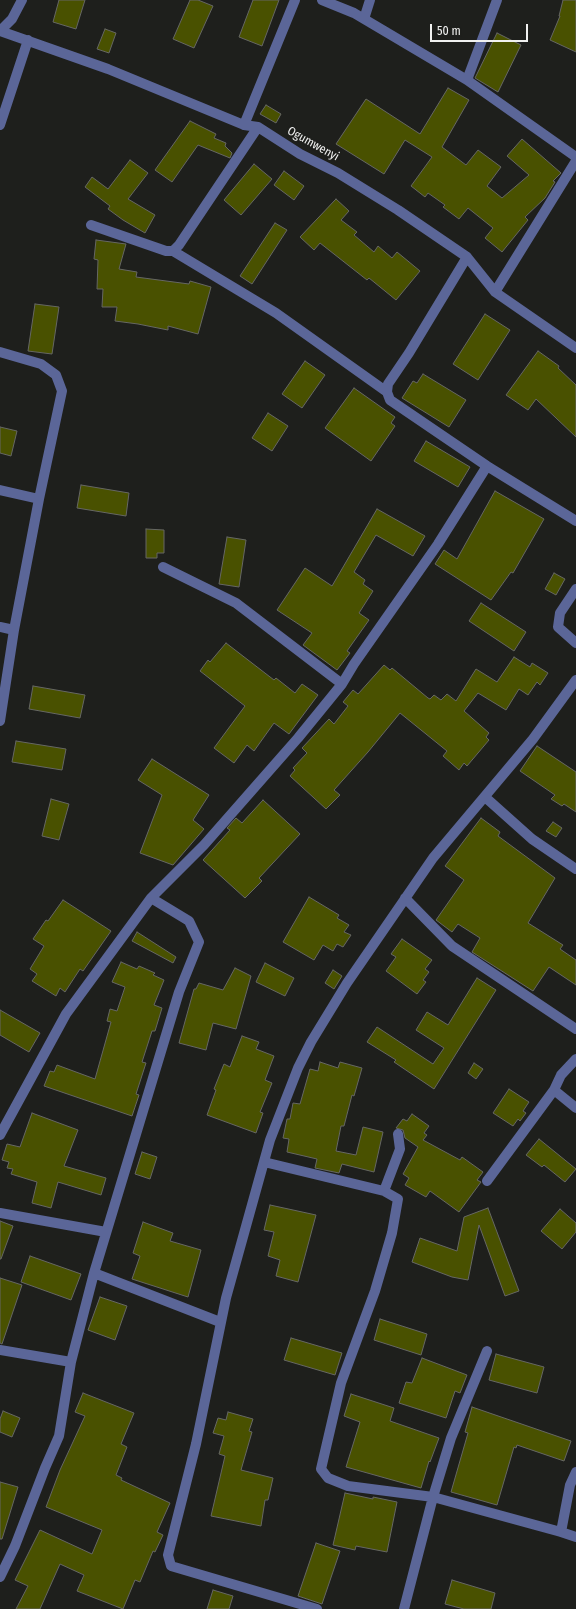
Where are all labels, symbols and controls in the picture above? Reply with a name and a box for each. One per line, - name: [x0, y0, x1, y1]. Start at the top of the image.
- scale bar: [432, 16, 530, 42]
- text: 50 m: [437, 24, 461, 38]
- street label: Ogumwenyi: [285, 124, 341, 164]

